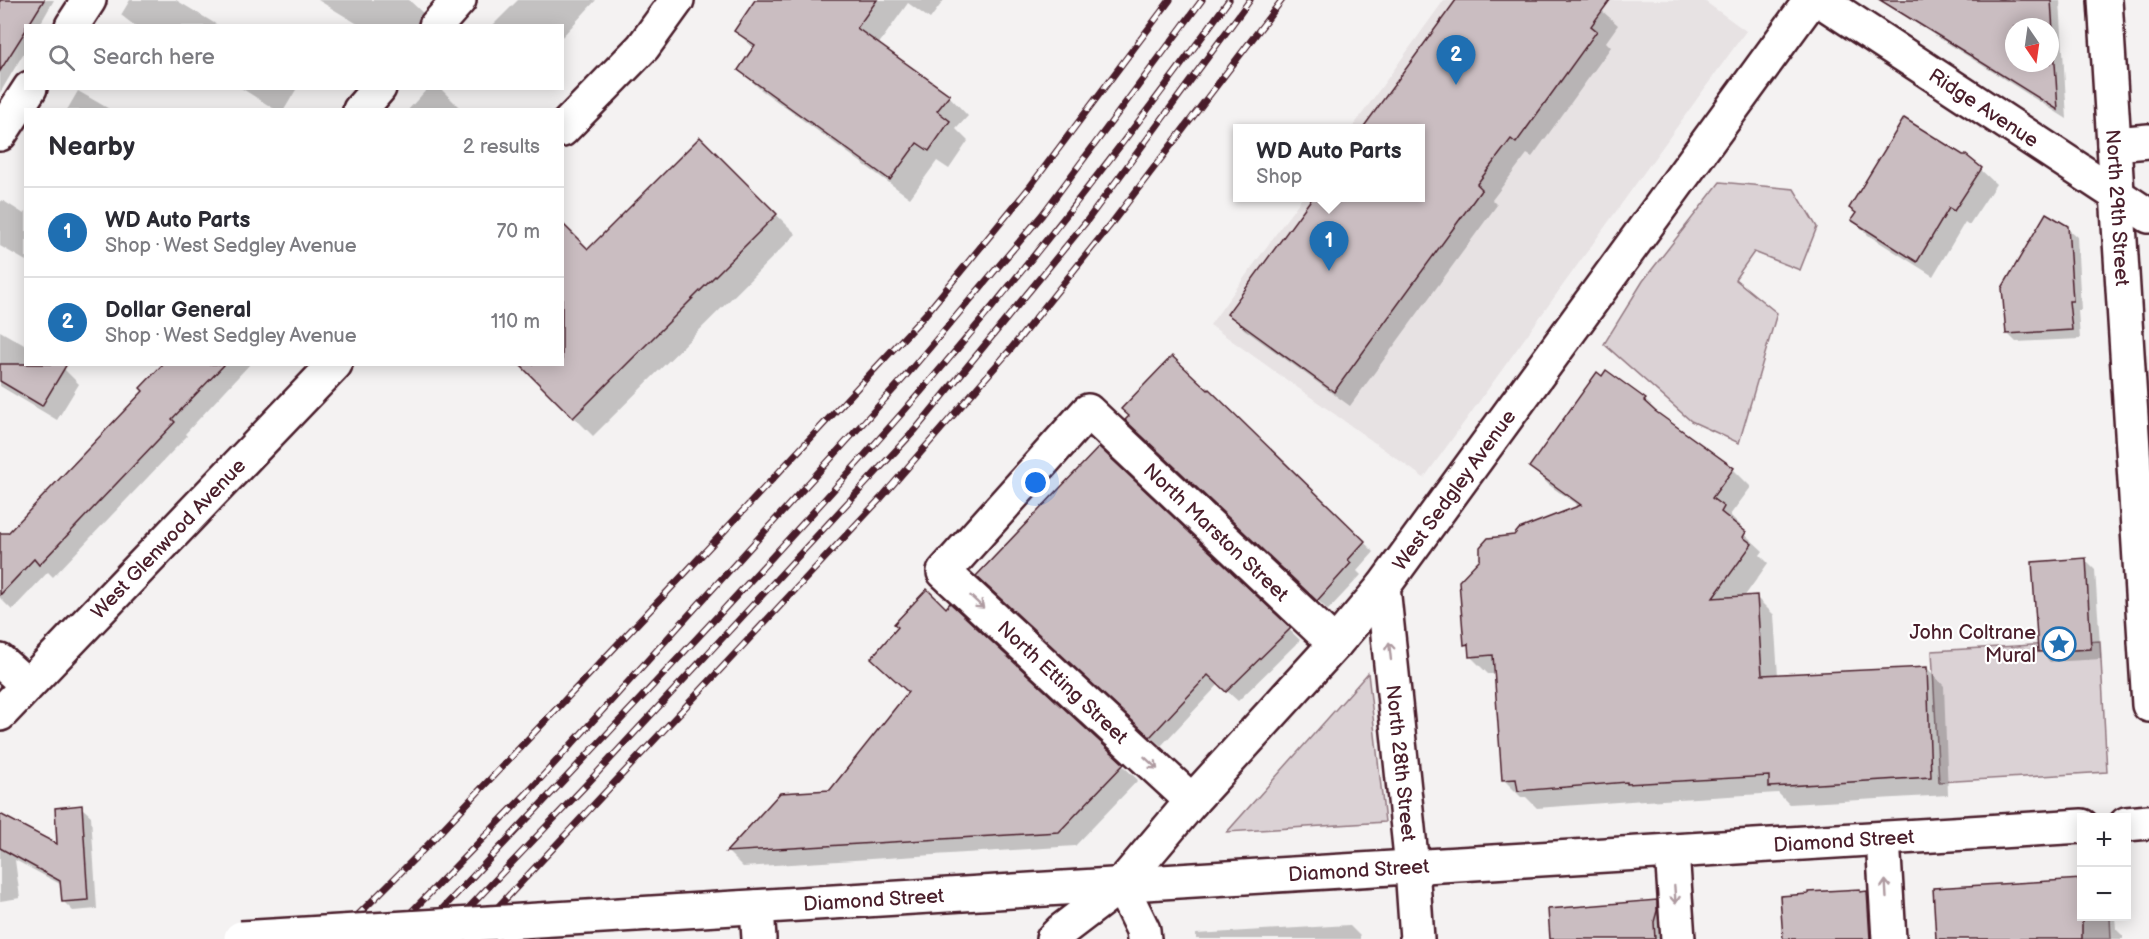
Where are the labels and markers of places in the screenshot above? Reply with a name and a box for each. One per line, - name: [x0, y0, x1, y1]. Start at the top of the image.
- pin: 2: [1436, 36, 1476, 85]
- pin: 1: [1310, 222, 1348, 271]
- place label: John Coltrane Mural: [1909, 621, 2036, 668]
- place icon: John Coltrane Mural: [2041, 626, 2077, 662]

